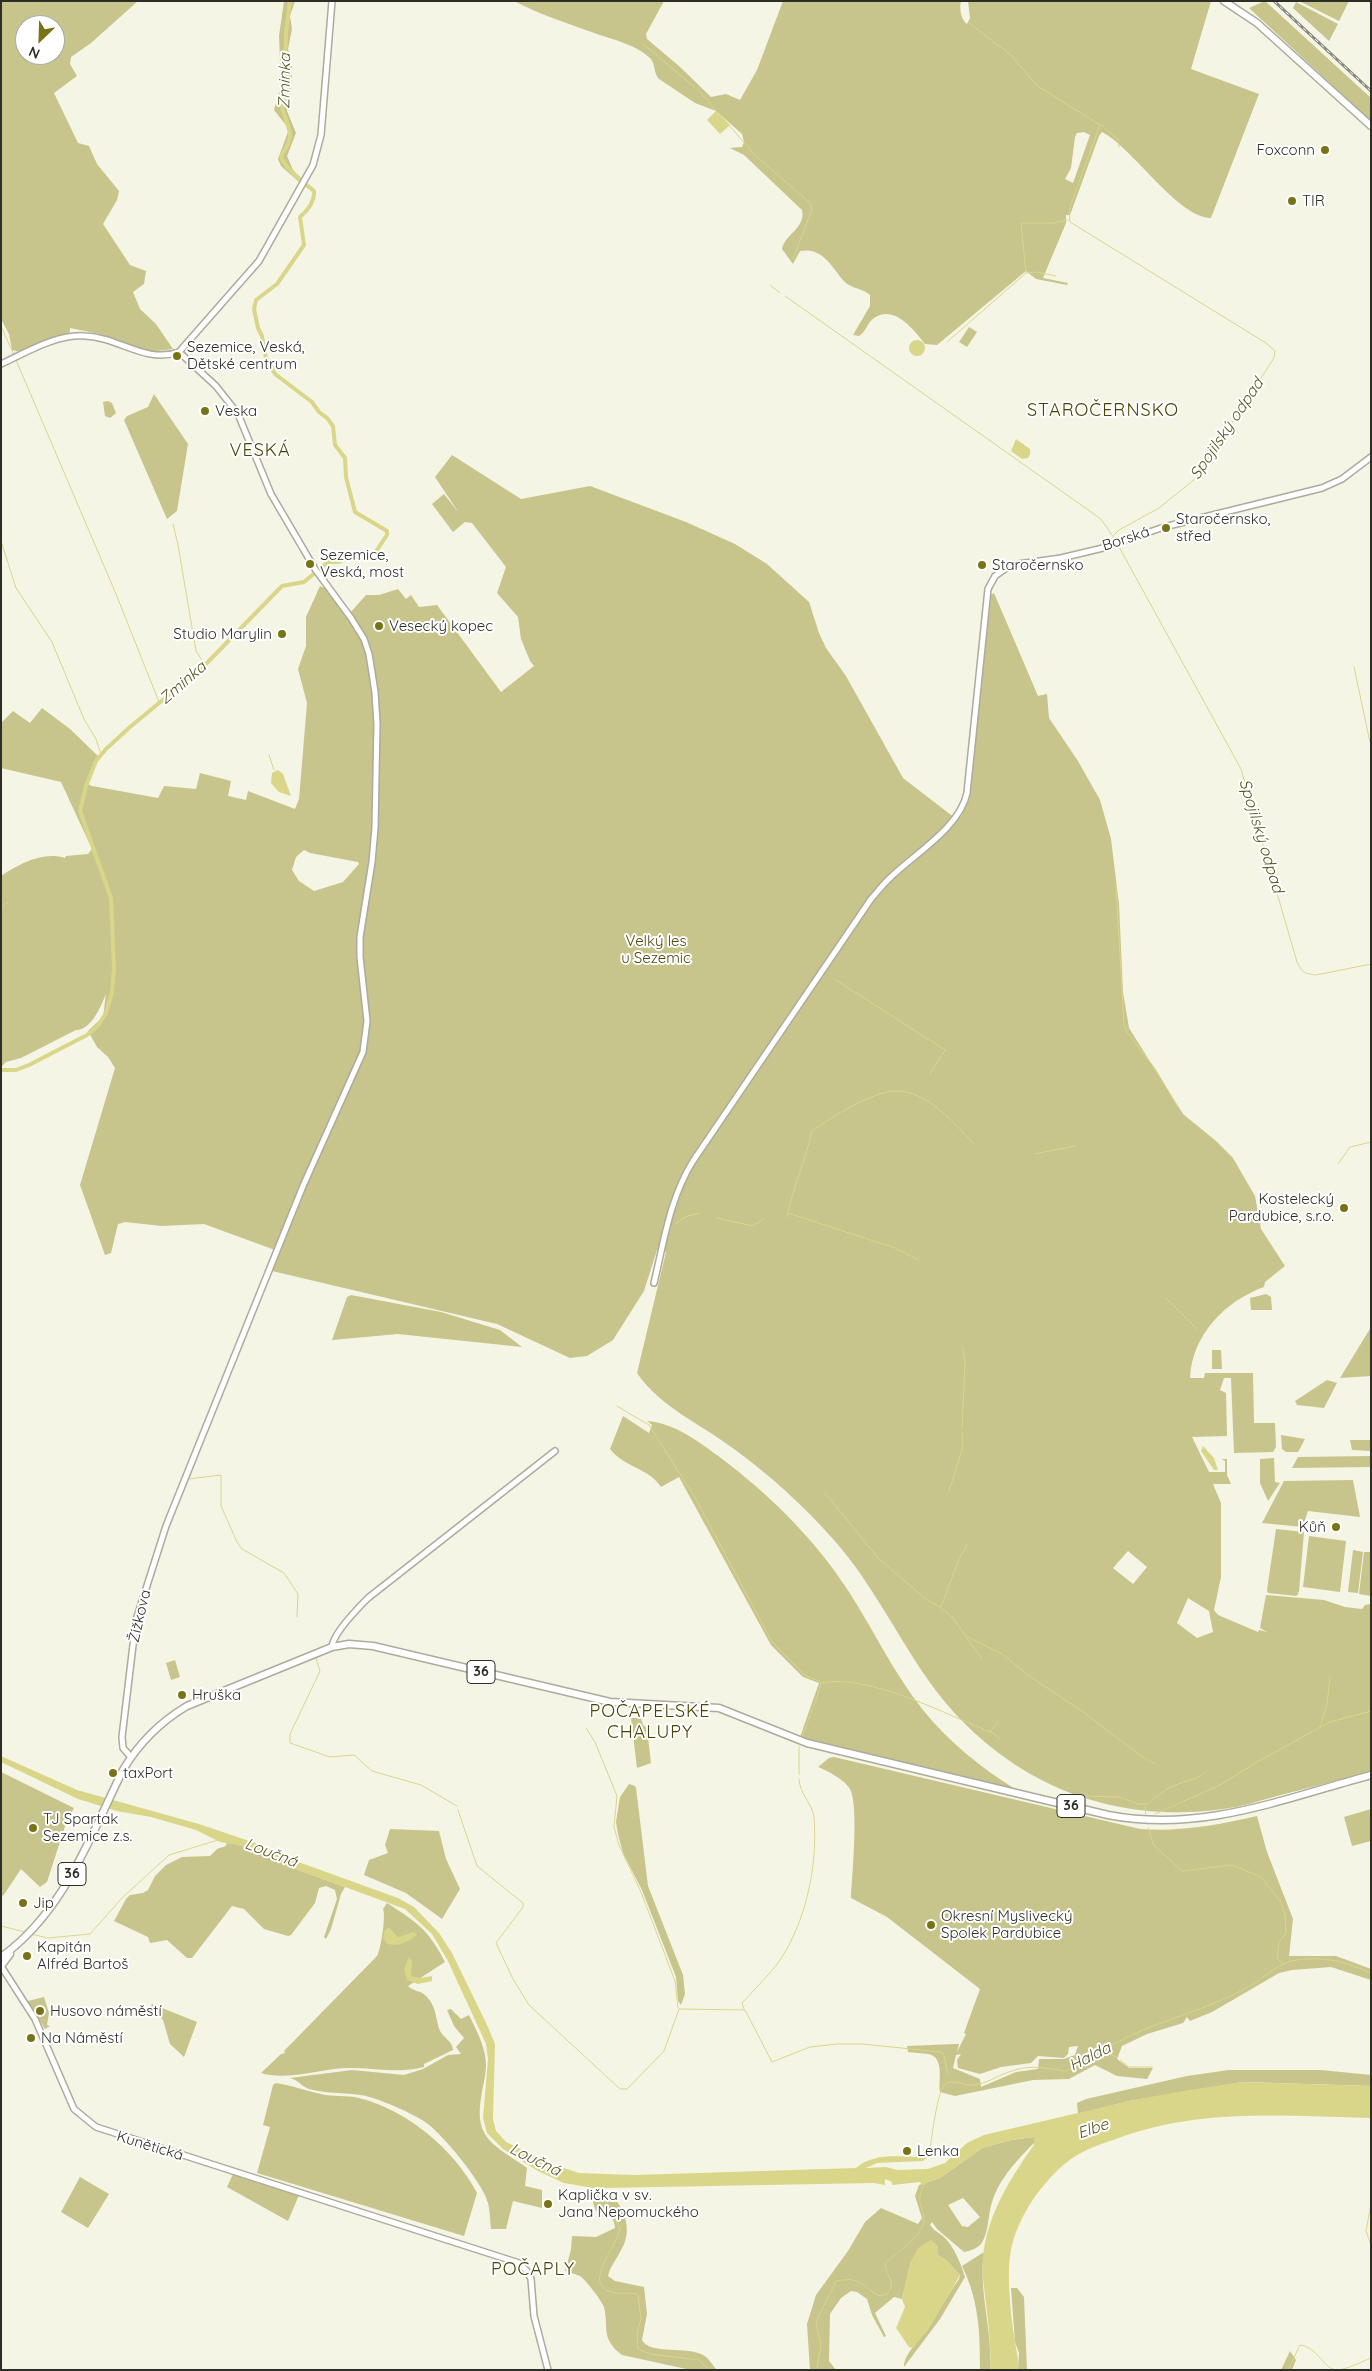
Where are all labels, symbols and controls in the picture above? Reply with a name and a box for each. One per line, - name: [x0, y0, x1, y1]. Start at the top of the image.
- north arrow: [15, 15, 65, 65]
- text: N: [26, 42, 43, 63]
- water label: Zminka: [275, 53, 295, 109]
- place label: Foxconn: [1257, 141, 1315, 159]
- marker: Foxconn: [1319, 144, 1331, 156]
- place label: TIR: [1302, 192, 1325, 210]
- marker: TIR: [1286, 195, 1298, 207]
- place label: Sezemice, Veská, Dětské centrum: [187, 338, 305, 373]
- marker: Sezemice, Veská, Dětské centrum: [171, 350, 183, 362]
- water label: Spojilský odpad: [1186, 375, 1268, 483]
- district label: STAROČERNSKO: [1025, 400, 1181, 422]
- place label: Veska: [215, 402, 257, 420]
- marker: Veska: [199, 405, 211, 417]
- district label: VESKÁ: [229, 440, 291, 462]
- place label: Staročernsko, střed: [1176, 510, 1270, 545]
- marker: Staročernsko, střed: [1160, 522, 1172, 534]
- street label: Borská: [1100, 523, 1152, 555]
- place label: Sezemice, Veská, most: [320, 546, 404, 581]
- place label: Staročernsko: [992, 556, 1084, 574]
- marker: Sezemice, Veská, most: [304, 558, 316, 570]
- marker: Staročernsko: [976, 559, 988, 571]
- place label: Vesecký kopec: [389, 617, 493, 635]
- marker: Vesecký kopec: [373, 620, 385, 632]
- place label: Studio Marylin: [173, 625, 272, 643]
- marker: Studio Marylin: [276, 628, 288, 640]
- water label: Zminka: [156, 657, 210, 709]
- water label: Spojilský odpad: [1235, 777, 1287, 895]
- park label: Velký les u Sezemic: [621, 932, 691, 967]
- place label: Kostelecký Pardubice, s.r.o.: [1229, 1190, 1334, 1225]
- marker: Kostelecký Pardubice, s.r.o.: [1338, 1202, 1350, 1214]
- place label: Kůň: [1299, 1518, 1326, 1536]
- marker: Kůň: [1330, 1521, 1342, 1533]
- street label: Žižkova: [125, 1588, 155, 1644]
- road number: 36: [467, 1660, 495, 1684]
- place label: Hruška: [192, 1686, 241, 1704]
- marker: Hruška: [176, 1689, 188, 1701]
- district label: POČAPELSKÉ CHALUPY: [588, 1701, 712, 1744]
- place label: taxPort: [123, 1764, 173, 1782]
- marker: taxPort: [107, 1767, 119, 1779]
- road number: 36: [1057, 1794, 1085, 1818]
- place label: TJ Spartak Sezemice z.s.: [43, 1810, 132, 1845]
- marker: TJ Spartak Sezemice z.s.: [27, 1822, 39, 1834]
- water label: Loučná: [242, 1834, 300, 1872]
- road number: 36: [58, 1862, 86, 1886]
- place label: Jip: [33, 1894, 54, 1912]
- marker: Jip: [17, 1897, 29, 1909]
- place label: Okresní Myslivecký Spolek Pardubice: [941, 1907, 1073, 1942]
- marker: Okresní Myslivecký Spolek Pardubice: [925, 1919, 937, 1931]
- place label: Kapitán Alfréd Bartoš: [37, 1938, 128, 1973]
- marker: Kapitán Alfréd Bartoš: [21, 1950, 33, 1962]
- place label: Husovo náměstí: [50, 2002, 162, 2020]
- marker: Husovo náměstí: [34, 2005, 46, 2017]
- place label: Na Náměstí: [41, 2029, 123, 2047]
- marker: Na Náměstí: [25, 2032, 37, 2044]
- water label: Halda: [1066, 2038, 1114, 2076]
- water label: Elbe: [1075, 2115, 1111, 2143]
- street label: Kunětická: [114, 2127, 186, 2165]
- water label: Loučná: [506, 2139, 564, 2181]
- place label: Lenka: [917, 2142, 959, 2160]
- marker: Lenka: [901, 2145, 913, 2157]
- place label: Kaplička v sv. Jana Nepomuckého: [558, 2186, 699, 2221]
- marker: Kaplička v sv. Jana Nepomuckého: [542, 2198, 554, 2210]
- district label: POČAPLY: [490, 2259, 576, 2281]

